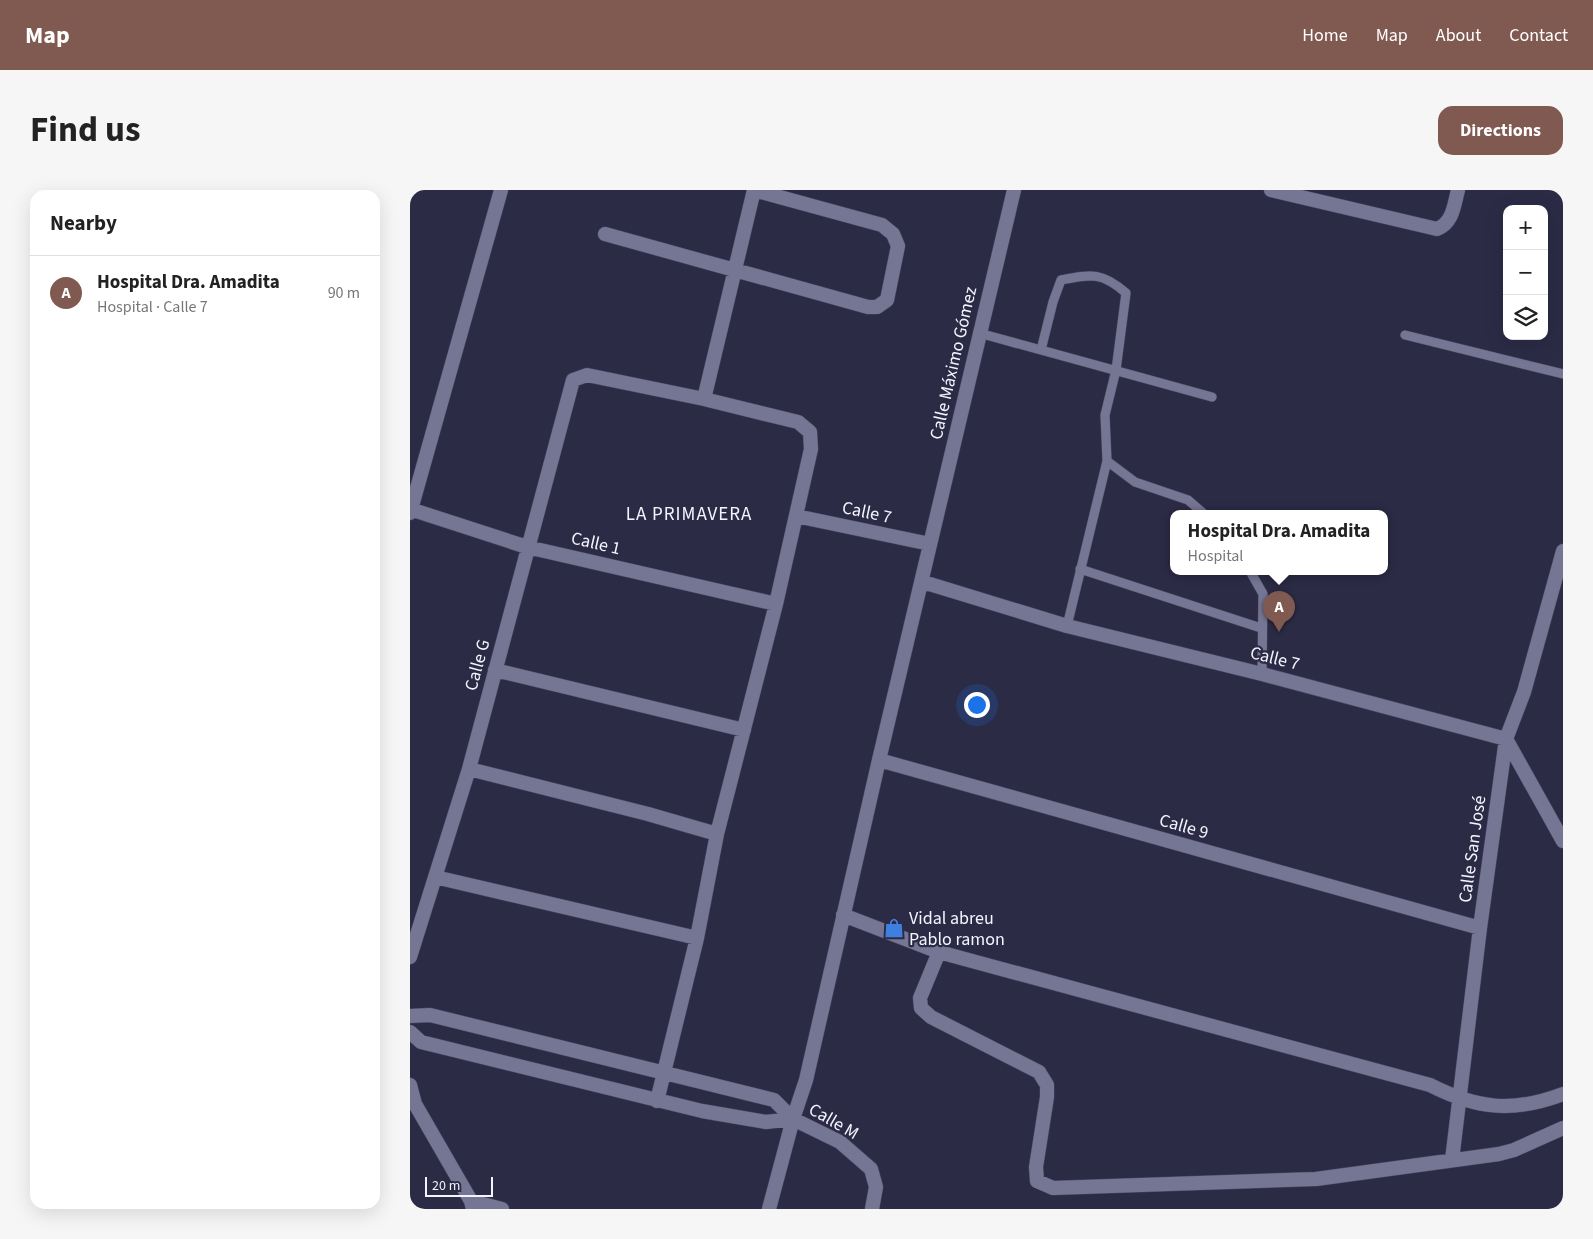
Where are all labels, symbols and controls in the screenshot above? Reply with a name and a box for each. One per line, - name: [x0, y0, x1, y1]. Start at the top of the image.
- text: Map: [25, 18, 70, 53]
- text: Home: [1302, 23, 1348, 48]
- text: Map: [1376, 23, 1408, 48]
- text: About: [1436, 23, 1481, 48]
- text: Contact: [1509, 23, 1568, 48]
- text: Find us: [30, 105, 140, 155]
- button: Directions: [1438, 106, 1563, 155]
- map controls: [1503, 205, 1548, 340]
- button: +: [1503, 205, 1548, 250]
- text: Nearby: [50, 208, 117, 238]
- button: −: [1503, 250, 1548, 295]
- text: Hospital Dra. Amadita: [97, 269, 280, 296]
- text: A: [61, 282, 71, 304]
- text: 90 m: [328, 282, 360, 304]
- street label: Calle Máximo Gómez: [924, 284, 983, 442]
- button: layers: [1503, 295, 1548, 340]
- text: Hospital · Calle 7: [97, 296, 208, 318]
- street label: Calle 7: [840, 495, 894, 530]
- district label: LA PRIMAVERA: [626, 501, 752, 528]
- popup: [1170, 510, 1388, 575]
- text: Hospital Dra. Amadita: [1188, 518, 1370, 545]
- street label: Calle 1: [569, 526, 623, 561]
- text: Hospital: [1188, 545, 1243, 567]
- pin: A: [1263, 591, 1295, 632]
- street label: Calle G: [459, 637, 496, 694]
- street label: Calle 7: [1248, 640, 1302, 677]
- your location: [964, 692, 990, 718]
- street label: Calle San José: [1453, 794, 1492, 904]
- street label: Calle 9: [1156, 808, 1211, 845]
- place label: Vidal abreu Pablo ramon: [909, 906, 1005, 952]
- shop icon: Vidal abreu Pablo ramon: [883, 917, 905, 939]
- street label: Calle M: [804, 1097, 863, 1146]
- scale bar: [425, 1174, 492, 1197]
- text: 20 m: [432, 1176, 460, 1196]

